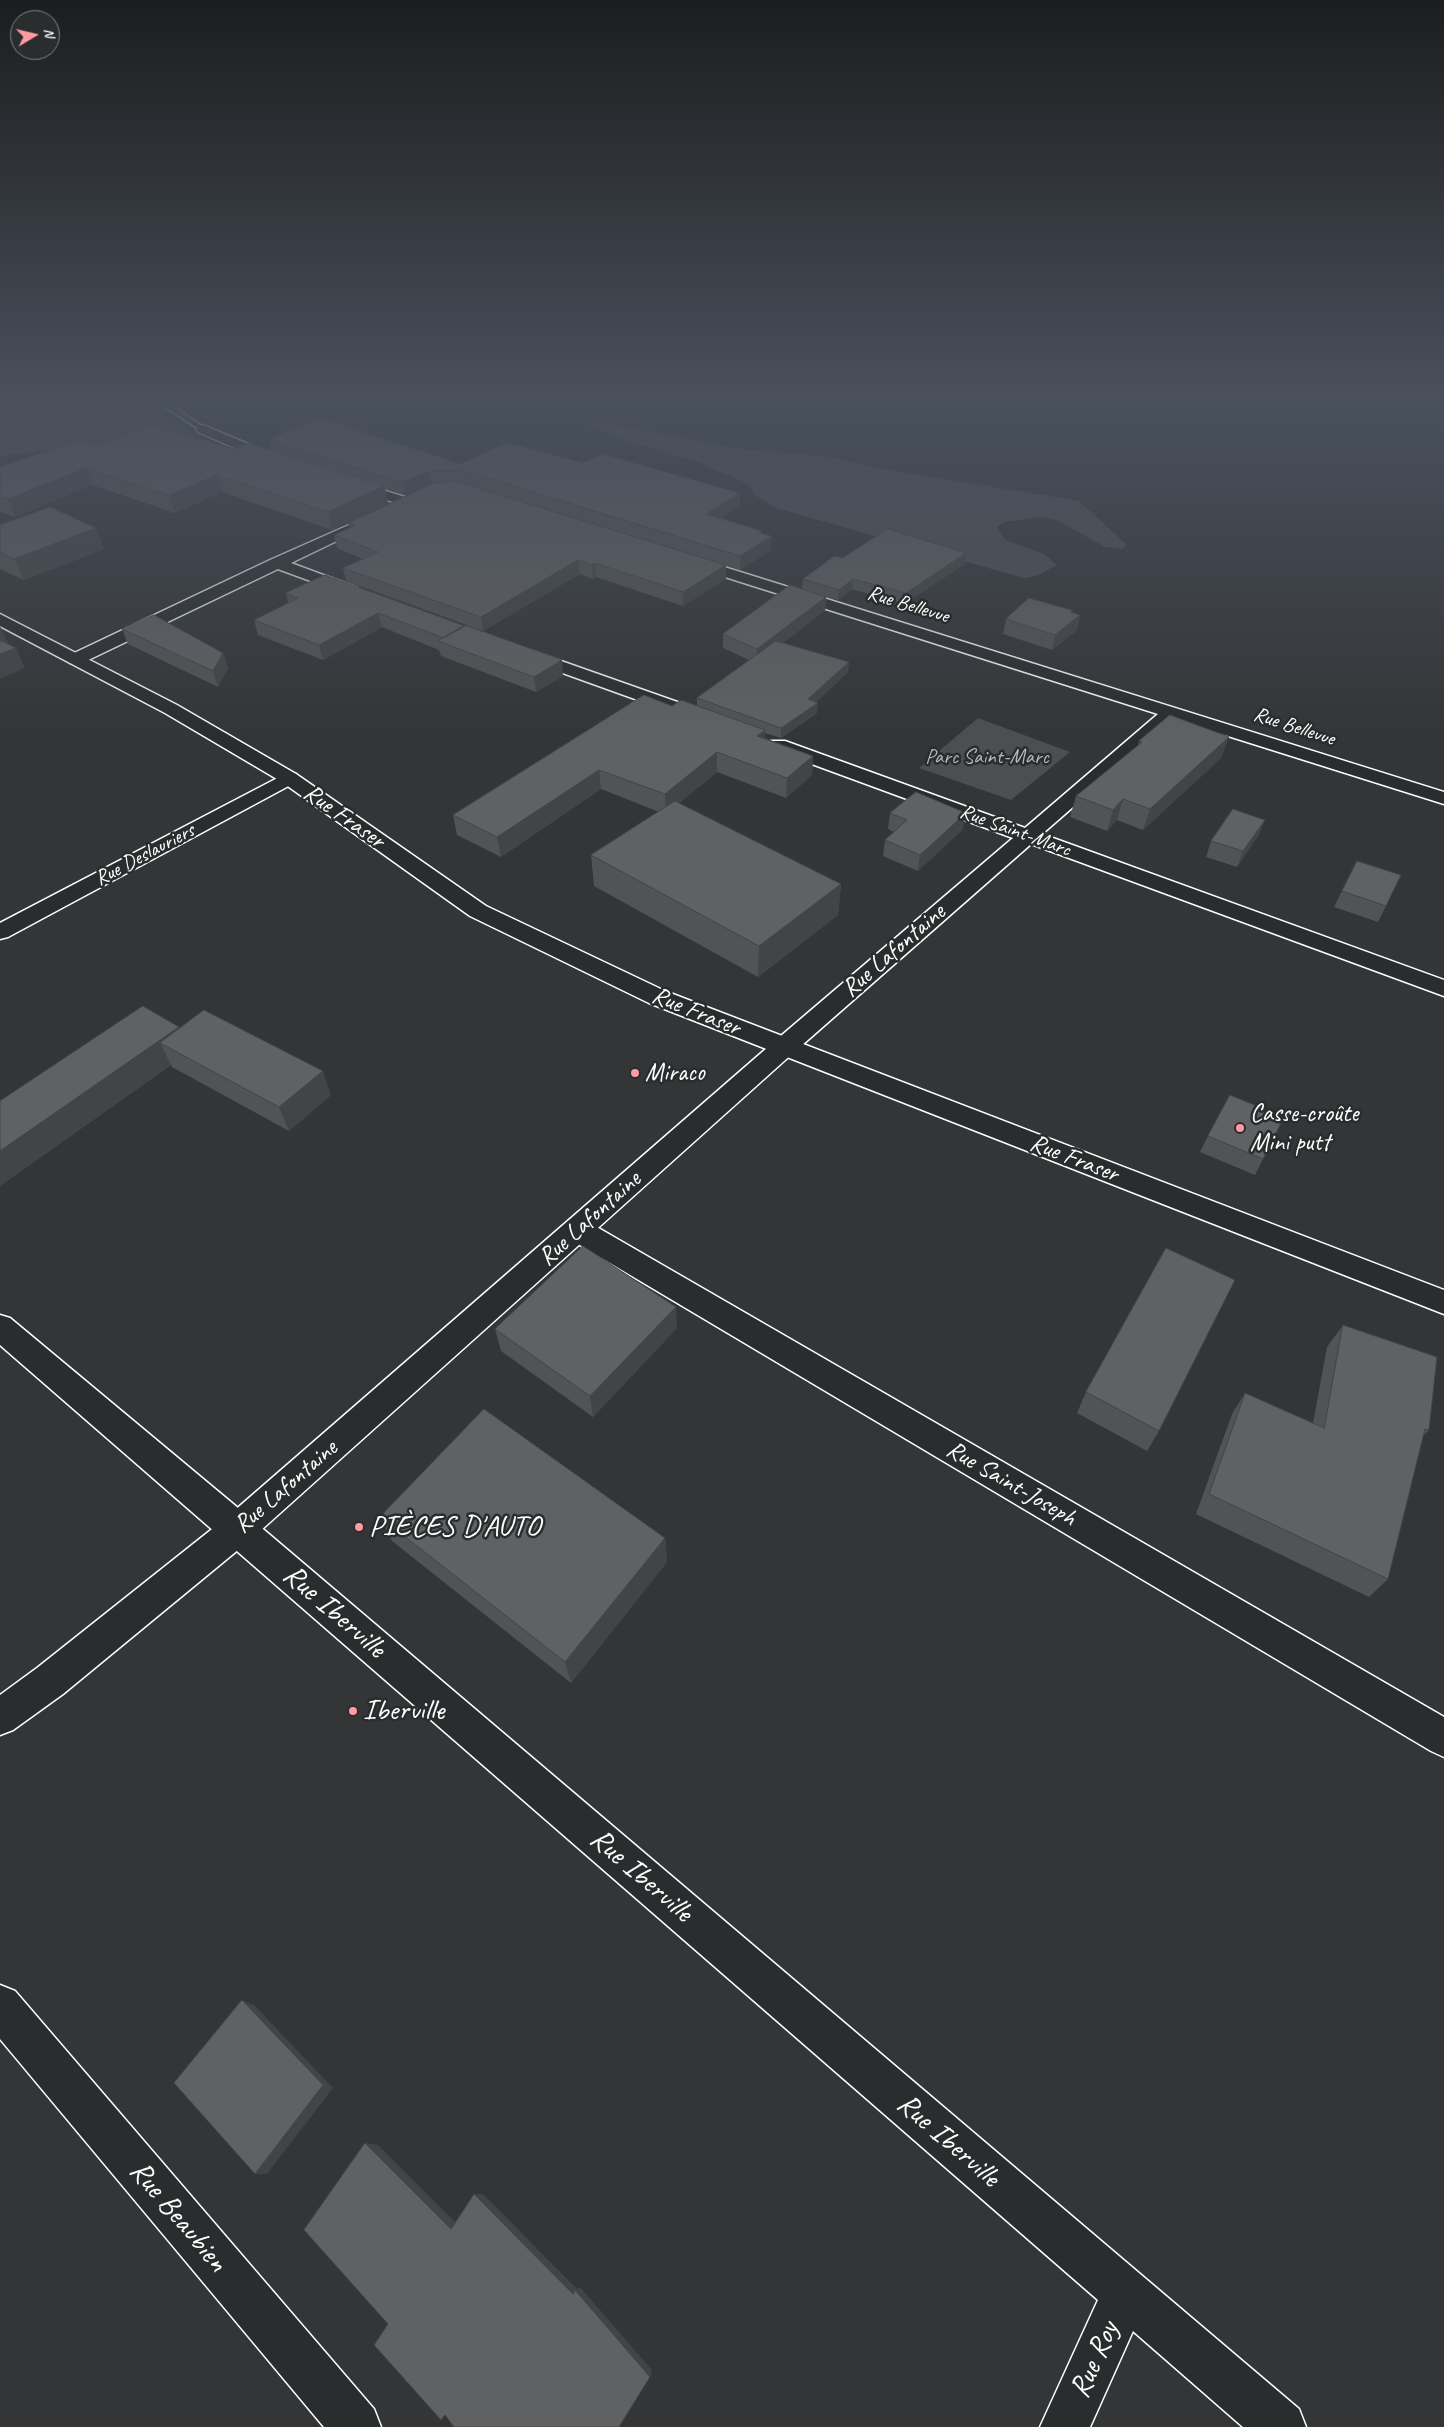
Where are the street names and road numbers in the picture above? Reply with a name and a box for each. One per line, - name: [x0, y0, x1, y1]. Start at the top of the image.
- street label: Rue Bellevue: [864, 581, 952, 629]
- street label: Rue Bellevue: [1250, 702, 1338, 752]
- street label: Rue Fraser: [297, 778, 391, 856]
- street label: Rue Saint-Marc: [956, 799, 1074, 863]
- street label: Rue Deslauriers: [91, 818, 199, 892]
- street label: Rue Lafontaine: [836, 898, 952, 1004]
- street label: Rue Fraser: [647, 981, 745, 1043]
- street label: Rue Fraser: [1025, 1128, 1123, 1190]
- street label: Rue Lafontaine: [533, 1165, 647, 1273]
- street label: Rue Lafontaine: [228, 1434, 344, 1540]
- street label: Rue Saint-Joseph: [941, 1435, 1081, 1533]
- street label: Rue Iberville: [275, 1558, 393, 1666]
- street label: Rue Iberville: [582, 1822, 700, 1930]
- street label: Rue Iberville: [889, 2087, 1007, 2195]
- street label: Rue Beaubien: [121, 2154, 235, 2280]
- street label: Rue Roy: [1062, 2316, 1128, 2404]

